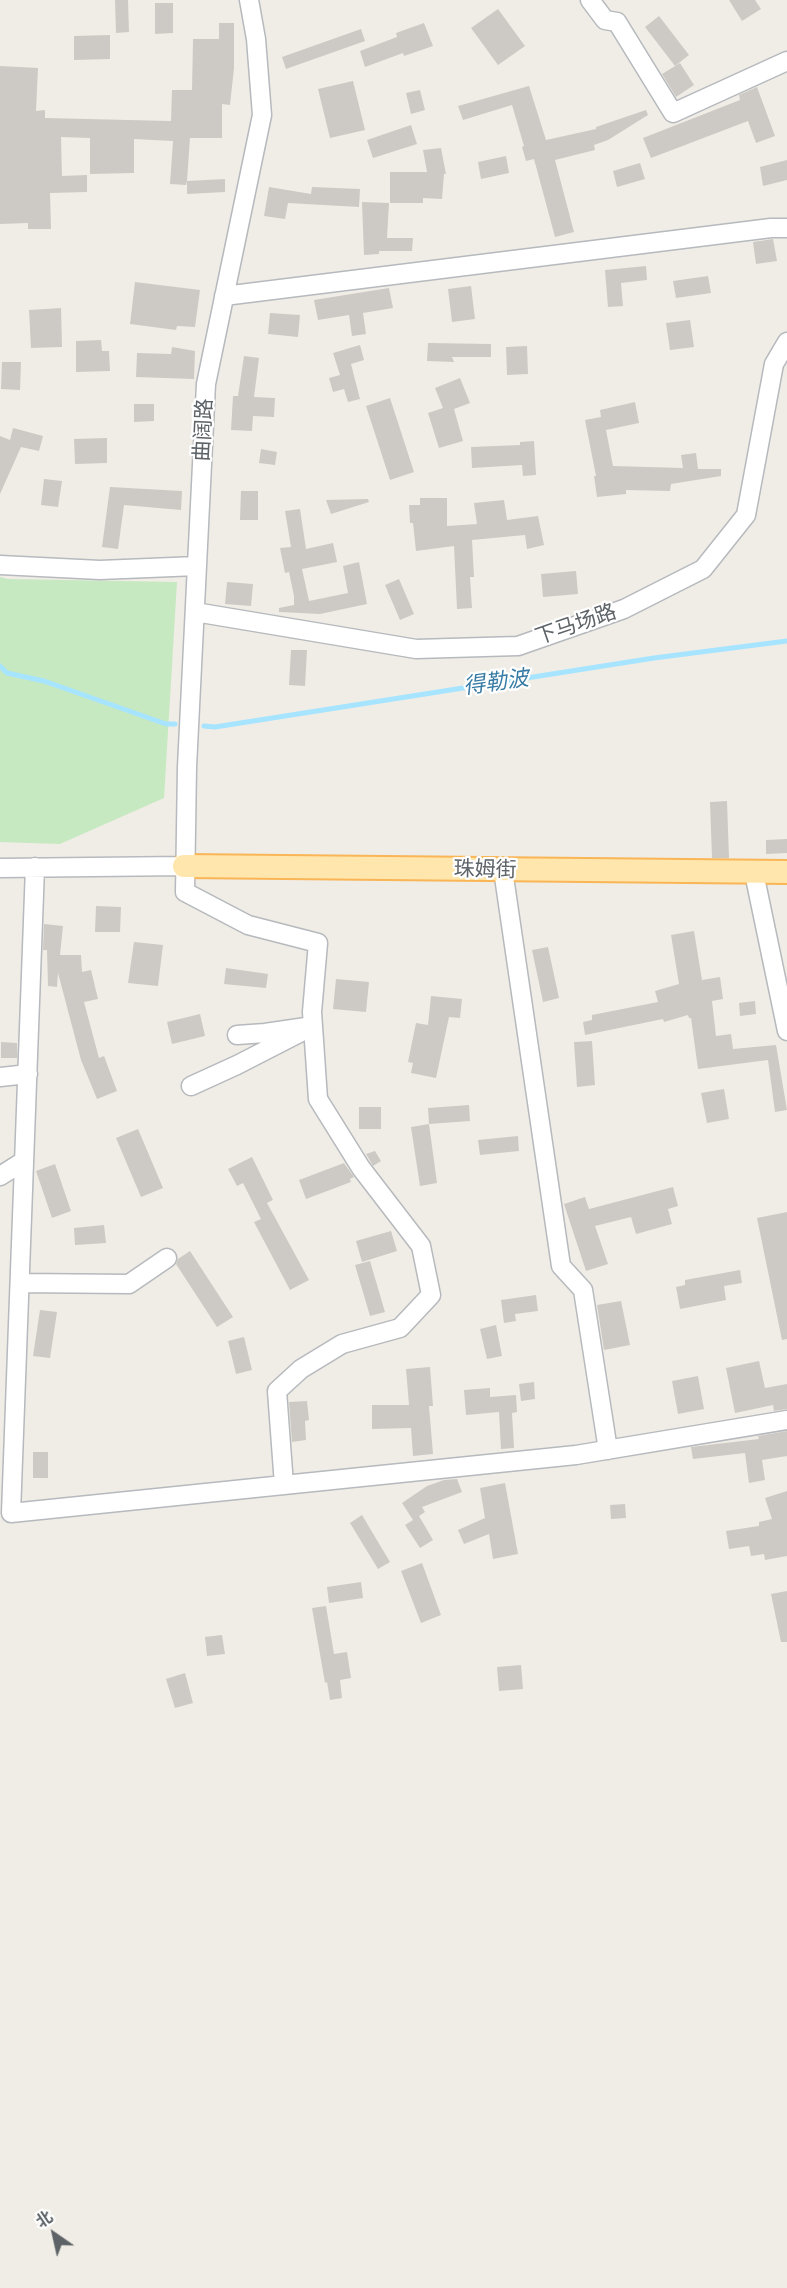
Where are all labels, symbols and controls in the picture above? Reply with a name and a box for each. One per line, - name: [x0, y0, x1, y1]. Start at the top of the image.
- street label: 曲阔路: [190, 398, 218, 462]
- street label: 下马场路: [532, 599, 620, 651]
- water label: 得勒波: [461, 665, 531, 701]
- street label: 珠姆街: [453, 857, 517, 883]
- north arrow: [24, 2204, 84, 2264]
- text: 北: [32, 2206, 56, 2232]

